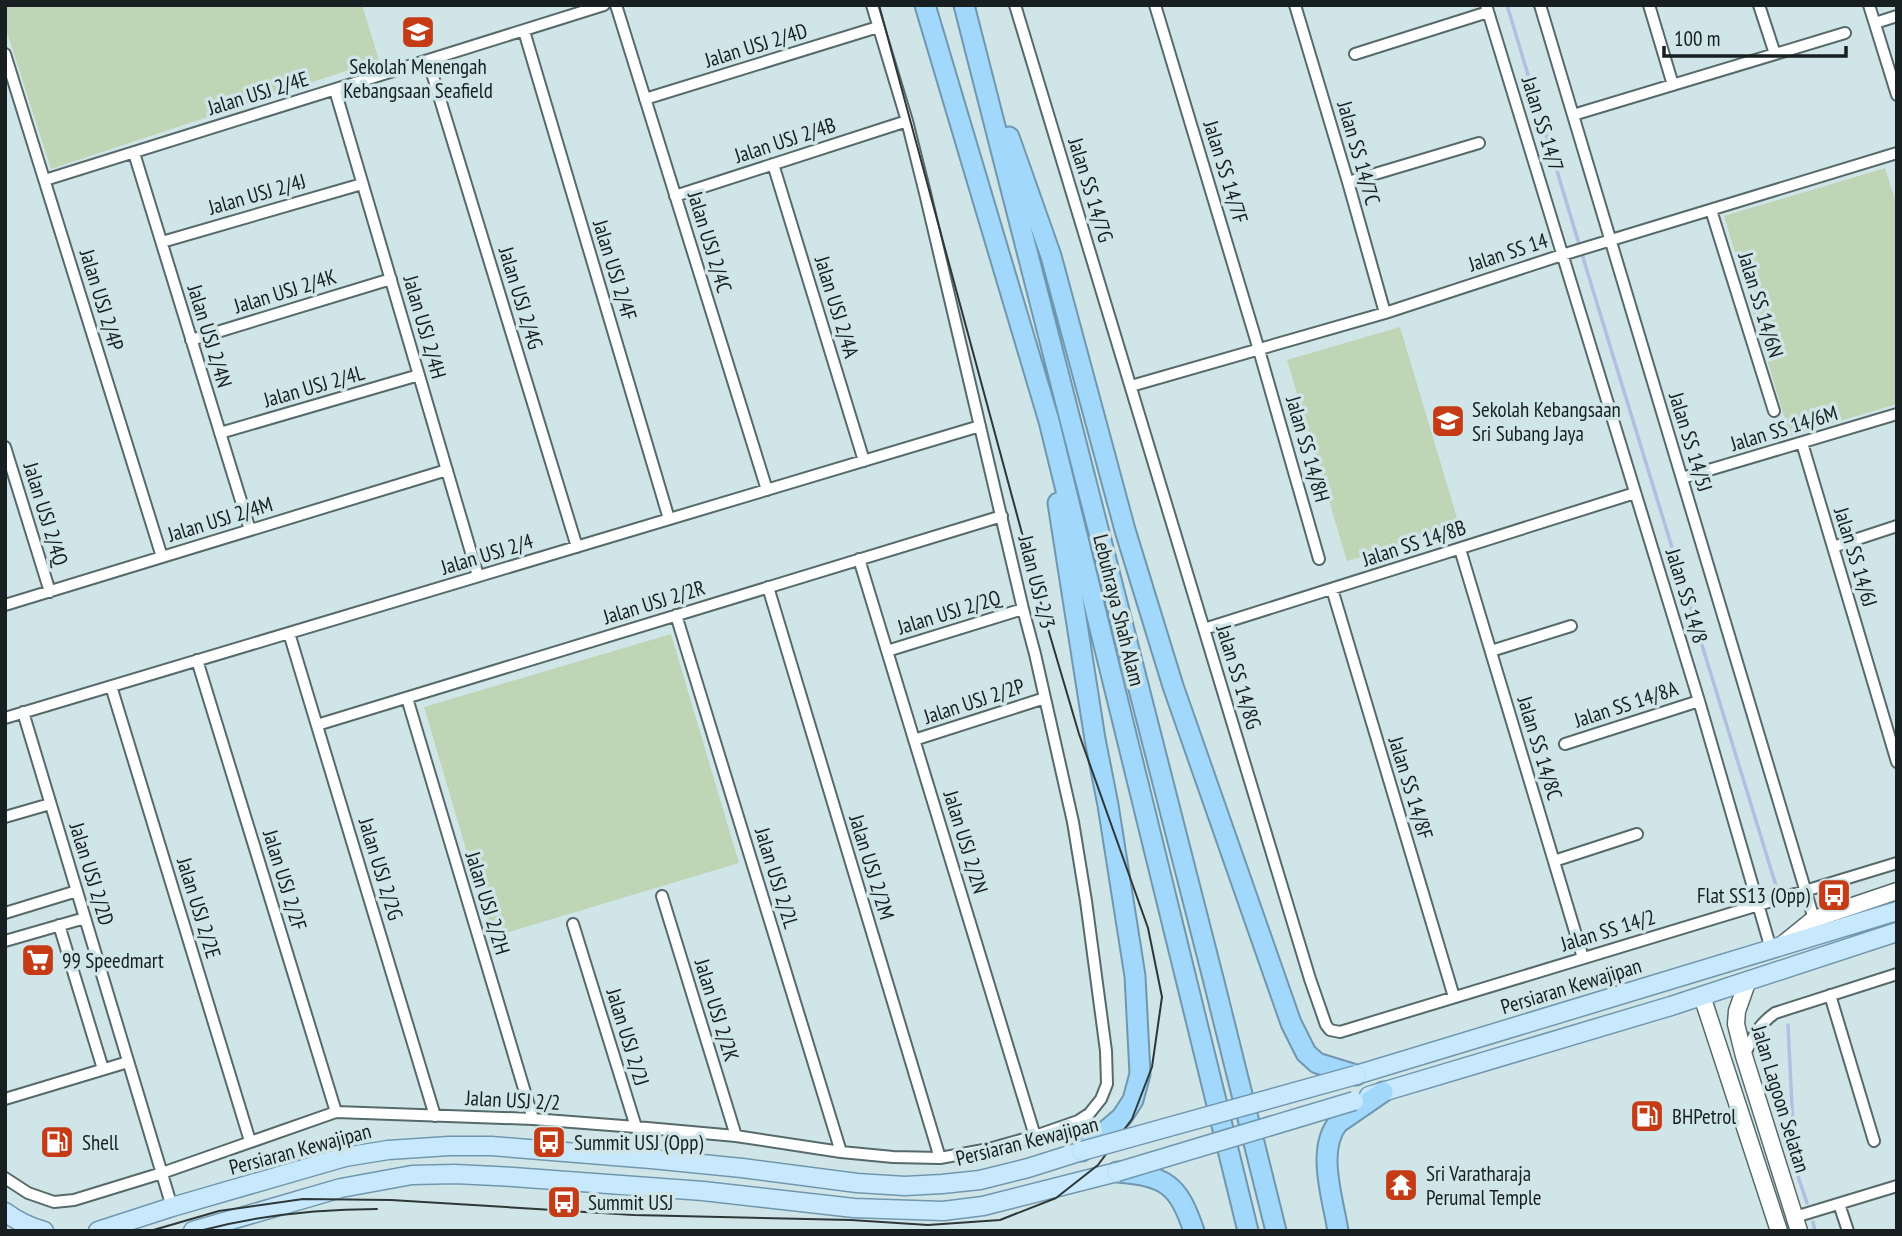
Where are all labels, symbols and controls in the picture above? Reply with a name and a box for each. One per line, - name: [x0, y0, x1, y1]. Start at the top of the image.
- school or university icon: Sekolah Menengah Kebangsaan Seafield: [399, 13, 437, 51]
- scale bar: [1664, 14, 1846, 58]
- street label: Jalan USJ 2/4D: [700, 17, 811, 74]
- text: 100 m: [1674, 25, 1720, 52]
- place label: Sekolah Menengah Kebangsaan Seafield: [343, 53, 493, 104]
- street label: Jalan USJ 2/4E: [203, 65, 312, 121]
- street label: Jalan SS 14/7: [1516, 73, 1570, 175]
- street label: Jalan SS 14/7C: [1331, 97, 1387, 208]
- street label: Jalan USJ 2/4B: [730, 111, 839, 169]
- street label: Jalan SS 14/7F: [1197, 116, 1254, 227]
- street label: Jalan SS 14/7G: [1062, 134, 1120, 245]
- street label: Jalan USJ 2/4J: [204, 167, 309, 221]
- street label: Jalan USJ 2/4C: [682, 187, 738, 296]
- street label: Jalan USJ 2/4F: [587, 216, 643, 324]
- street label: Jalan SS 14: [1464, 226, 1552, 278]
- street label: Jalan USJ 2/4G: [492, 243, 549, 352]
- street label: Jalan USJ 2/4P: [74, 245, 130, 354]
- street label: Jalan SS 14/6N: [1732, 248, 1790, 361]
- street label: Jalan USJ 2/4A: [808, 252, 865, 361]
- street label: Jalan USJ 2/4K: [230, 263, 339, 320]
- street label: Jalan USJ 2/4H: [397, 271, 453, 382]
- street label: Jalan USJ 2/4N: [181, 280, 238, 391]
- street label: Jalan USJ 2/4L: [259, 359, 368, 414]
- street label: Jalan SS 14/5J: [1663, 388, 1719, 495]
- street label: Jalan SS 14/8H: [1280, 392, 1336, 505]
- place label: Sekolah Kebangsaan Sri Subang Jaya: [1472, 396, 1621, 447]
- street label: Jalan SS 14/6M: [1726, 399, 1841, 457]
- school or university icon: Sekolah Kebangsaan Sri Subang Jaya: [1429, 402, 1467, 440]
- street label: Jalan USJ 2/4Q: [17, 458, 75, 569]
- street label: Jalan USJ 2/4M: [163, 490, 276, 548]
- street label: Jalan SS 14/6J: [1828, 503, 1884, 610]
- street label: Jalan SS 14/8B: [1358, 514, 1469, 573]
- street label: Jalan USJ 2/4: [437, 527, 537, 581]
- street label: Lebuhraya Shah Alam: [1087, 531, 1151, 689]
- street label: Jalan USJ 2/3: [1012, 532, 1062, 631]
- street label: Jalan SS 14/8: [1660, 545, 1714, 647]
- street label: Jalan USJ 2/2R: [599, 574, 708, 631]
- street label: Jalan USJ 2/2Q: [893, 583, 1004, 641]
- street label: Jalan SS 14/8G: [1210, 621, 1268, 732]
- street label: Jalan USJ 2/2P: [919, 672, 1028, 730]
- street label: Jalan SS 14/8A: [1570, 675, 1681, 734]
- street label: Jalan SS 14/8C: [1511, 692, 1569, 803]
- street label: Jalan SS 14/8F: [1382, 732, 1439, 843]
- street label: Jalan USJ 2/2N: [937, 786, 994, 897]
- street label: Jalan USJ 2/2M: [843, 810, 901, 923]
- street label: Jalan USJ 2/2G: [352, 814, 409, 923]
- street label: Jalan USJ 2/2D: [63, 818, 120, 929]
- street label: Jalan USJ 2/2L: [749, 824, 805, 932]
- street label: Jalan USJ 2/2F: [257, 826, 313, 934]
- street label: Jalan USJ 2/2H: [459, 847, 516, 958]
- street label: Jalan USJ 2/2E: [171, 853, 227, 962]
- bus stop icon: Flat SS13 (Opp): [1815, 876, 1853, 914]
- place label: Flat SS13 (Opp): [1697, 882, 1810, 909]
- street label: Jalan SS 14/2: [1557, 903, 1659, 957]
- supermarket icon: 99 Speedmart: [19, 941, 57, 979]
- place label: 99 Speedmart: [62, 947, 164, 974]
- street label: Persiaran Kewajipan: [1497, 952, 1645, 1020]
- street label: Jalan USJ 2/2K: [688, 955, 745, 1064]
- street label: Jalan USJ 2/2J: [600, 984, 656, 1089]
- street label: Jalan Lagoon Selatan: [1746, 1021, 1816, 1176]
- street label: Jalan USJ 2/2: [464, 1084, 561, 1116]
- fuel station icon: BHPetrol: [1628, 1097, 1666, 1135]
- place label: BHPetrol: [1672, 1103, 1736, 1130]
- street label: Persiaran Kewajipan: [953, 1110, 1101, 1172]
- street label: Persiaran Kewajipan: [226, 1117, 374, 1181]
- fuel station icon: Shell: [38, 1123, 76, 1161]
- bus stop icon: Summit USJ (Opp): [530, 1123, 568, 1161]
- place label: Shell: [82, 1129, 119, 1156]
- place label: Summit USJ (Opp): [574, 1129, 703, 1156]
- place label: Sri Varatharaja Perumal Temple: [1426, 1160, 1542, 1211]
- temple icon: Sri Varatharaja Perumal Temple: [1382, 1166, 1420, 1204]
- bus stop icon: Summit USJ: [545, 1183, 583, 1221]
- place label: Summit USJ: [588, 1189, 673, 1216]

